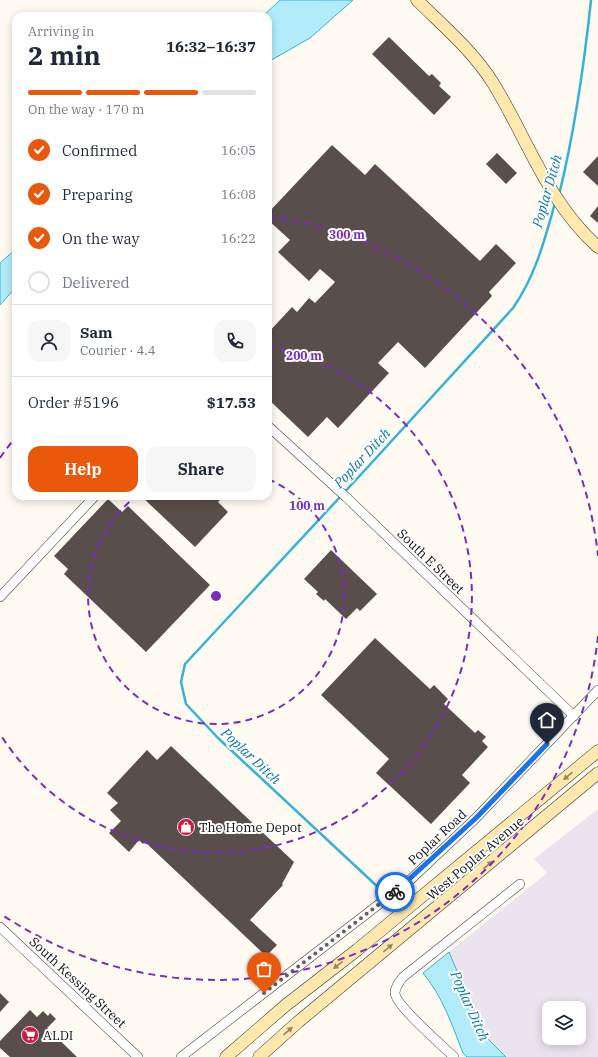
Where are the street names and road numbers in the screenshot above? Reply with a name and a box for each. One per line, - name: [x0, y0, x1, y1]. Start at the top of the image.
- street label: South E Street: [394, 525, 468, 598]
- street label: Poplar Road: [405, 806, 470, 869]
- street label: West Poplar Avenue: [423, 813, 527, 904]
- street label: South Kessing Street: [26, 933, 130, 1032]

